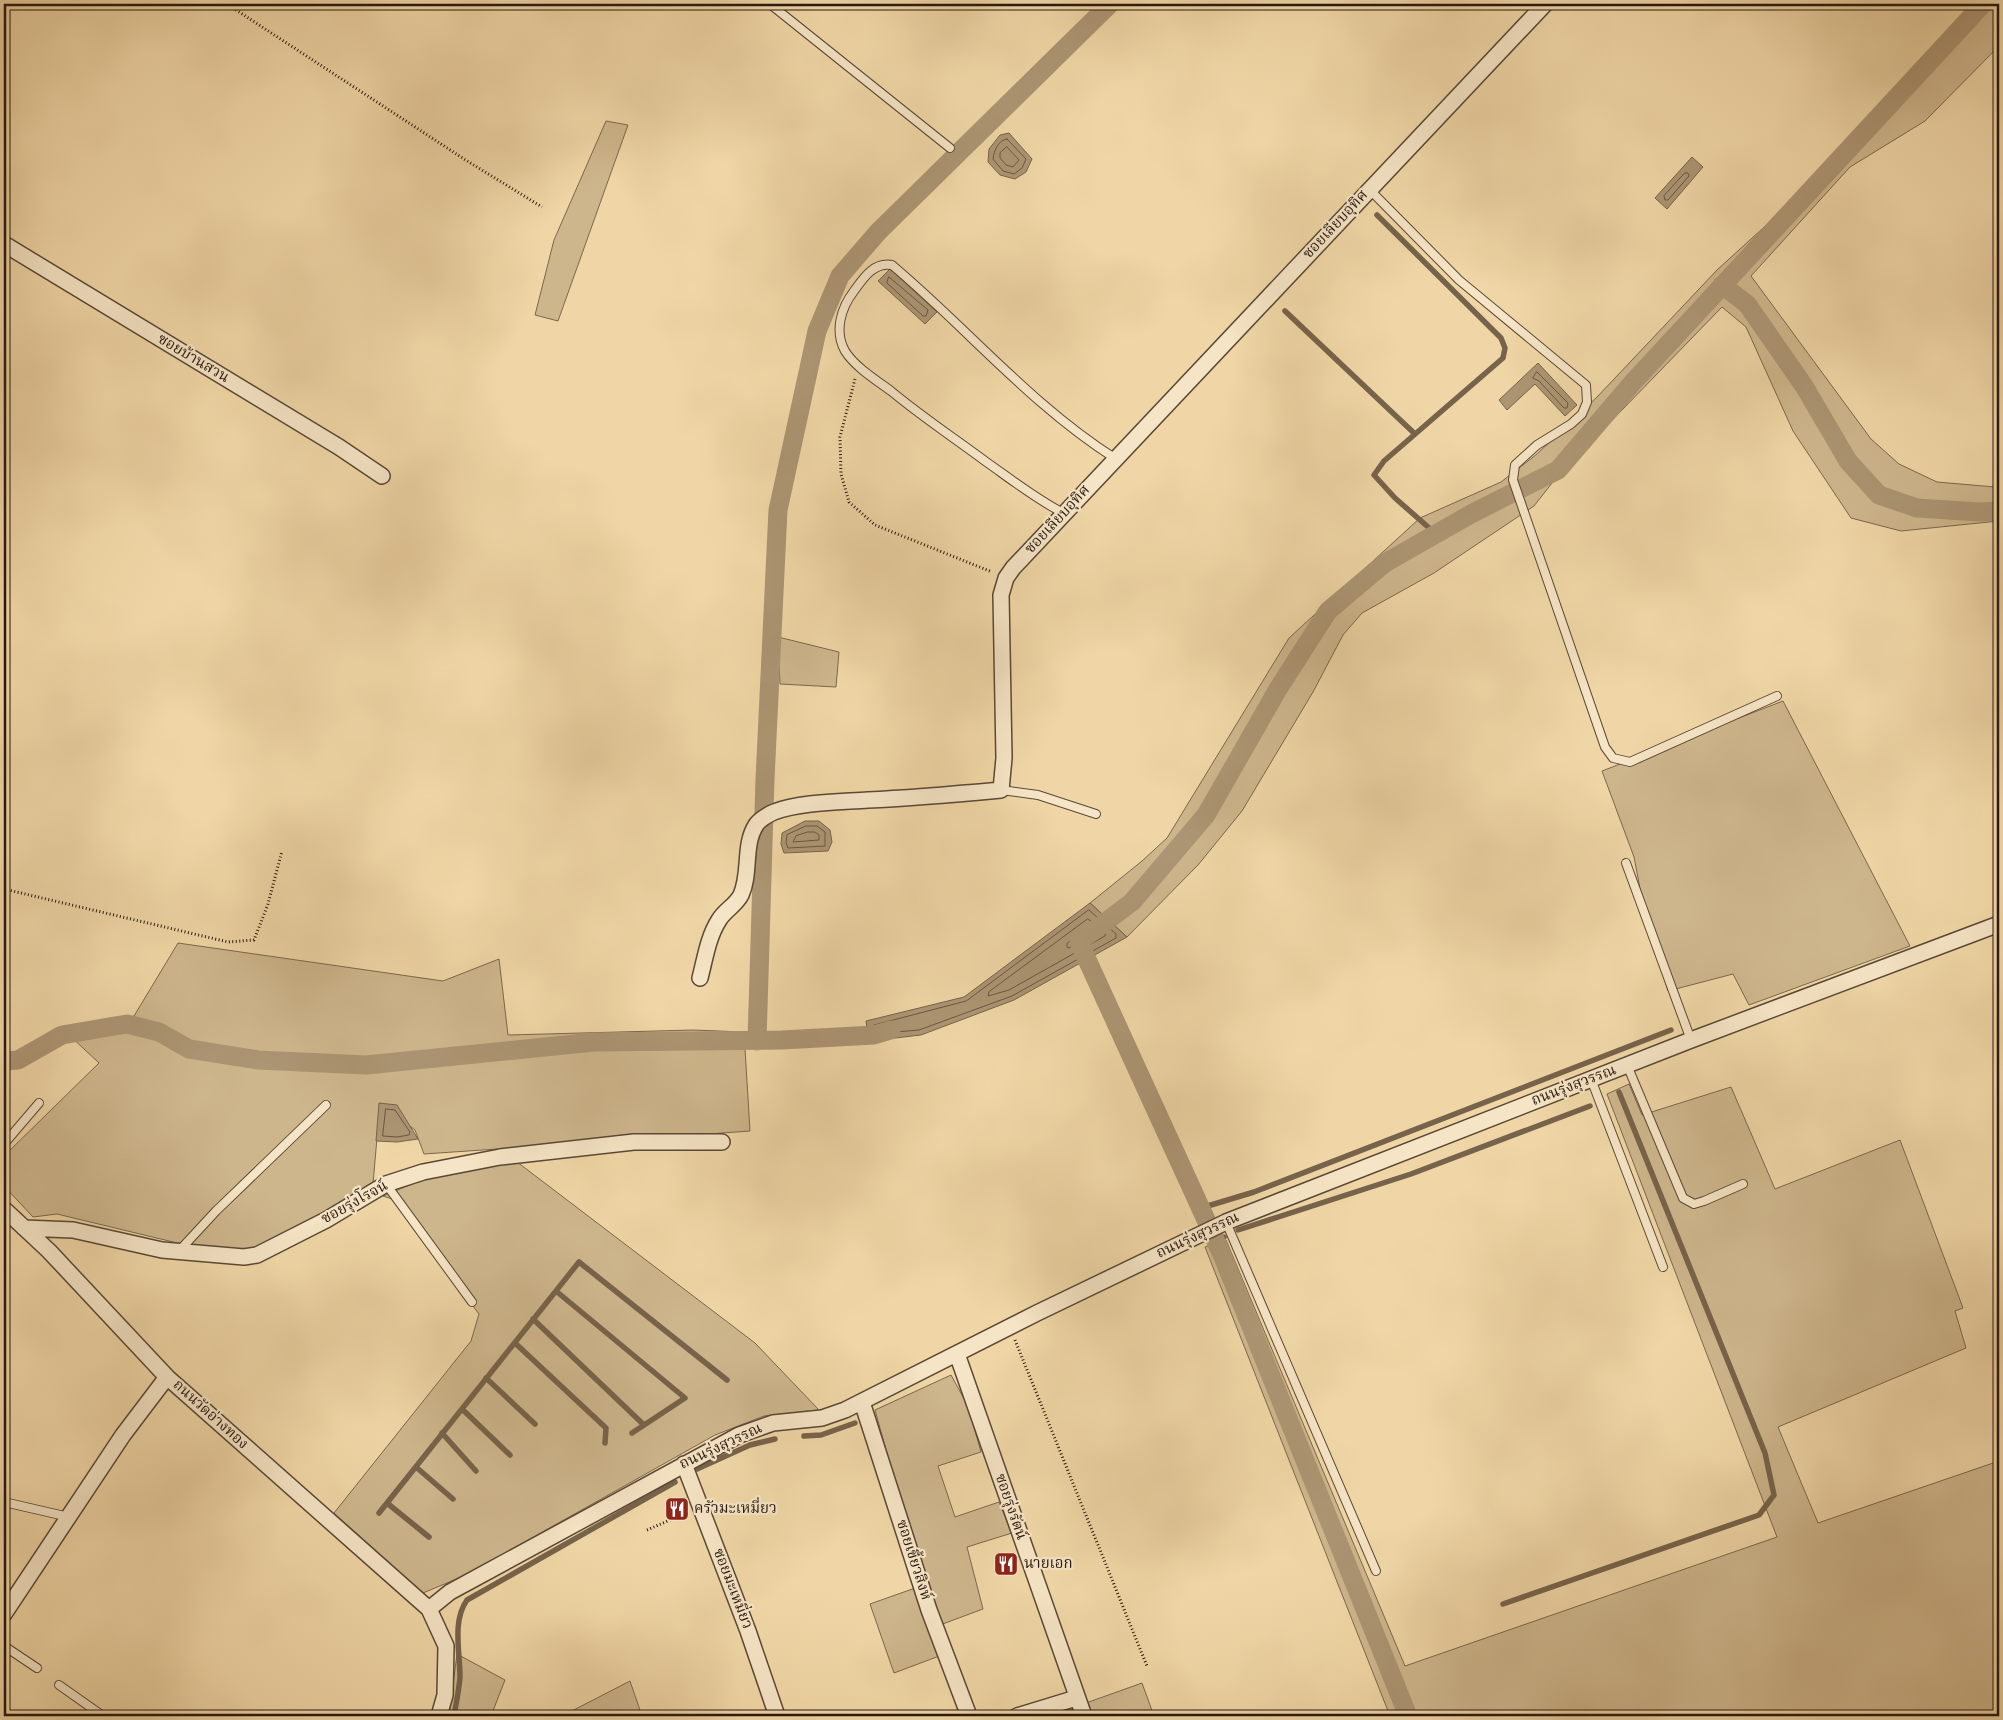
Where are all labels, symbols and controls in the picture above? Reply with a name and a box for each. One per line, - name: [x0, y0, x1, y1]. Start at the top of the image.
- street label: ซอยเลียบอุทิศ: [1298, 186, 1374, 264]
- street label: ซอยบ้านสวน: [153, 329, 233, 389]
- street label: ซอยเลียบอุทิศ: [1020, 481, 1096, 559]
- street label: ถนนรุ่งสุวรรณ: [1528, 1060, 1620, 1112]
- street label: ซอยรุ่งโรจน์: [317, 1174, 392, 1230]
- street label: ถนนรุ่งสุวรรณ: [1153, 1207, 1243, 1264]
- street label: ถนนวัดอ่างทอง: [168, 1375, 252, 1455]
- street label: ถนนรุ่งสุวรรณ: [676, 1418, 766, 1475]
- street label: ซอยรุ่งรัตน์: [989, 1471, 1032, 1543]
- restaurant icon: ครัวมะเหมี่ยว: [664, 1496, 690, 1522]
- place label: ครัวมะเหมี่ยว: [694, 1497, 777, 1520]
- street label: ซอยเขี้ยวสิงห์: [890, 1517, 938, 1603]
- street label: ซอยมะเหมี่ยว: [707, 1545, 759, 1632]
- restaurant icon: นายเอก: [993, 1551, 1019, 1577]
- place label: นายเอก: [1024, 1554, 1073, 1575]

